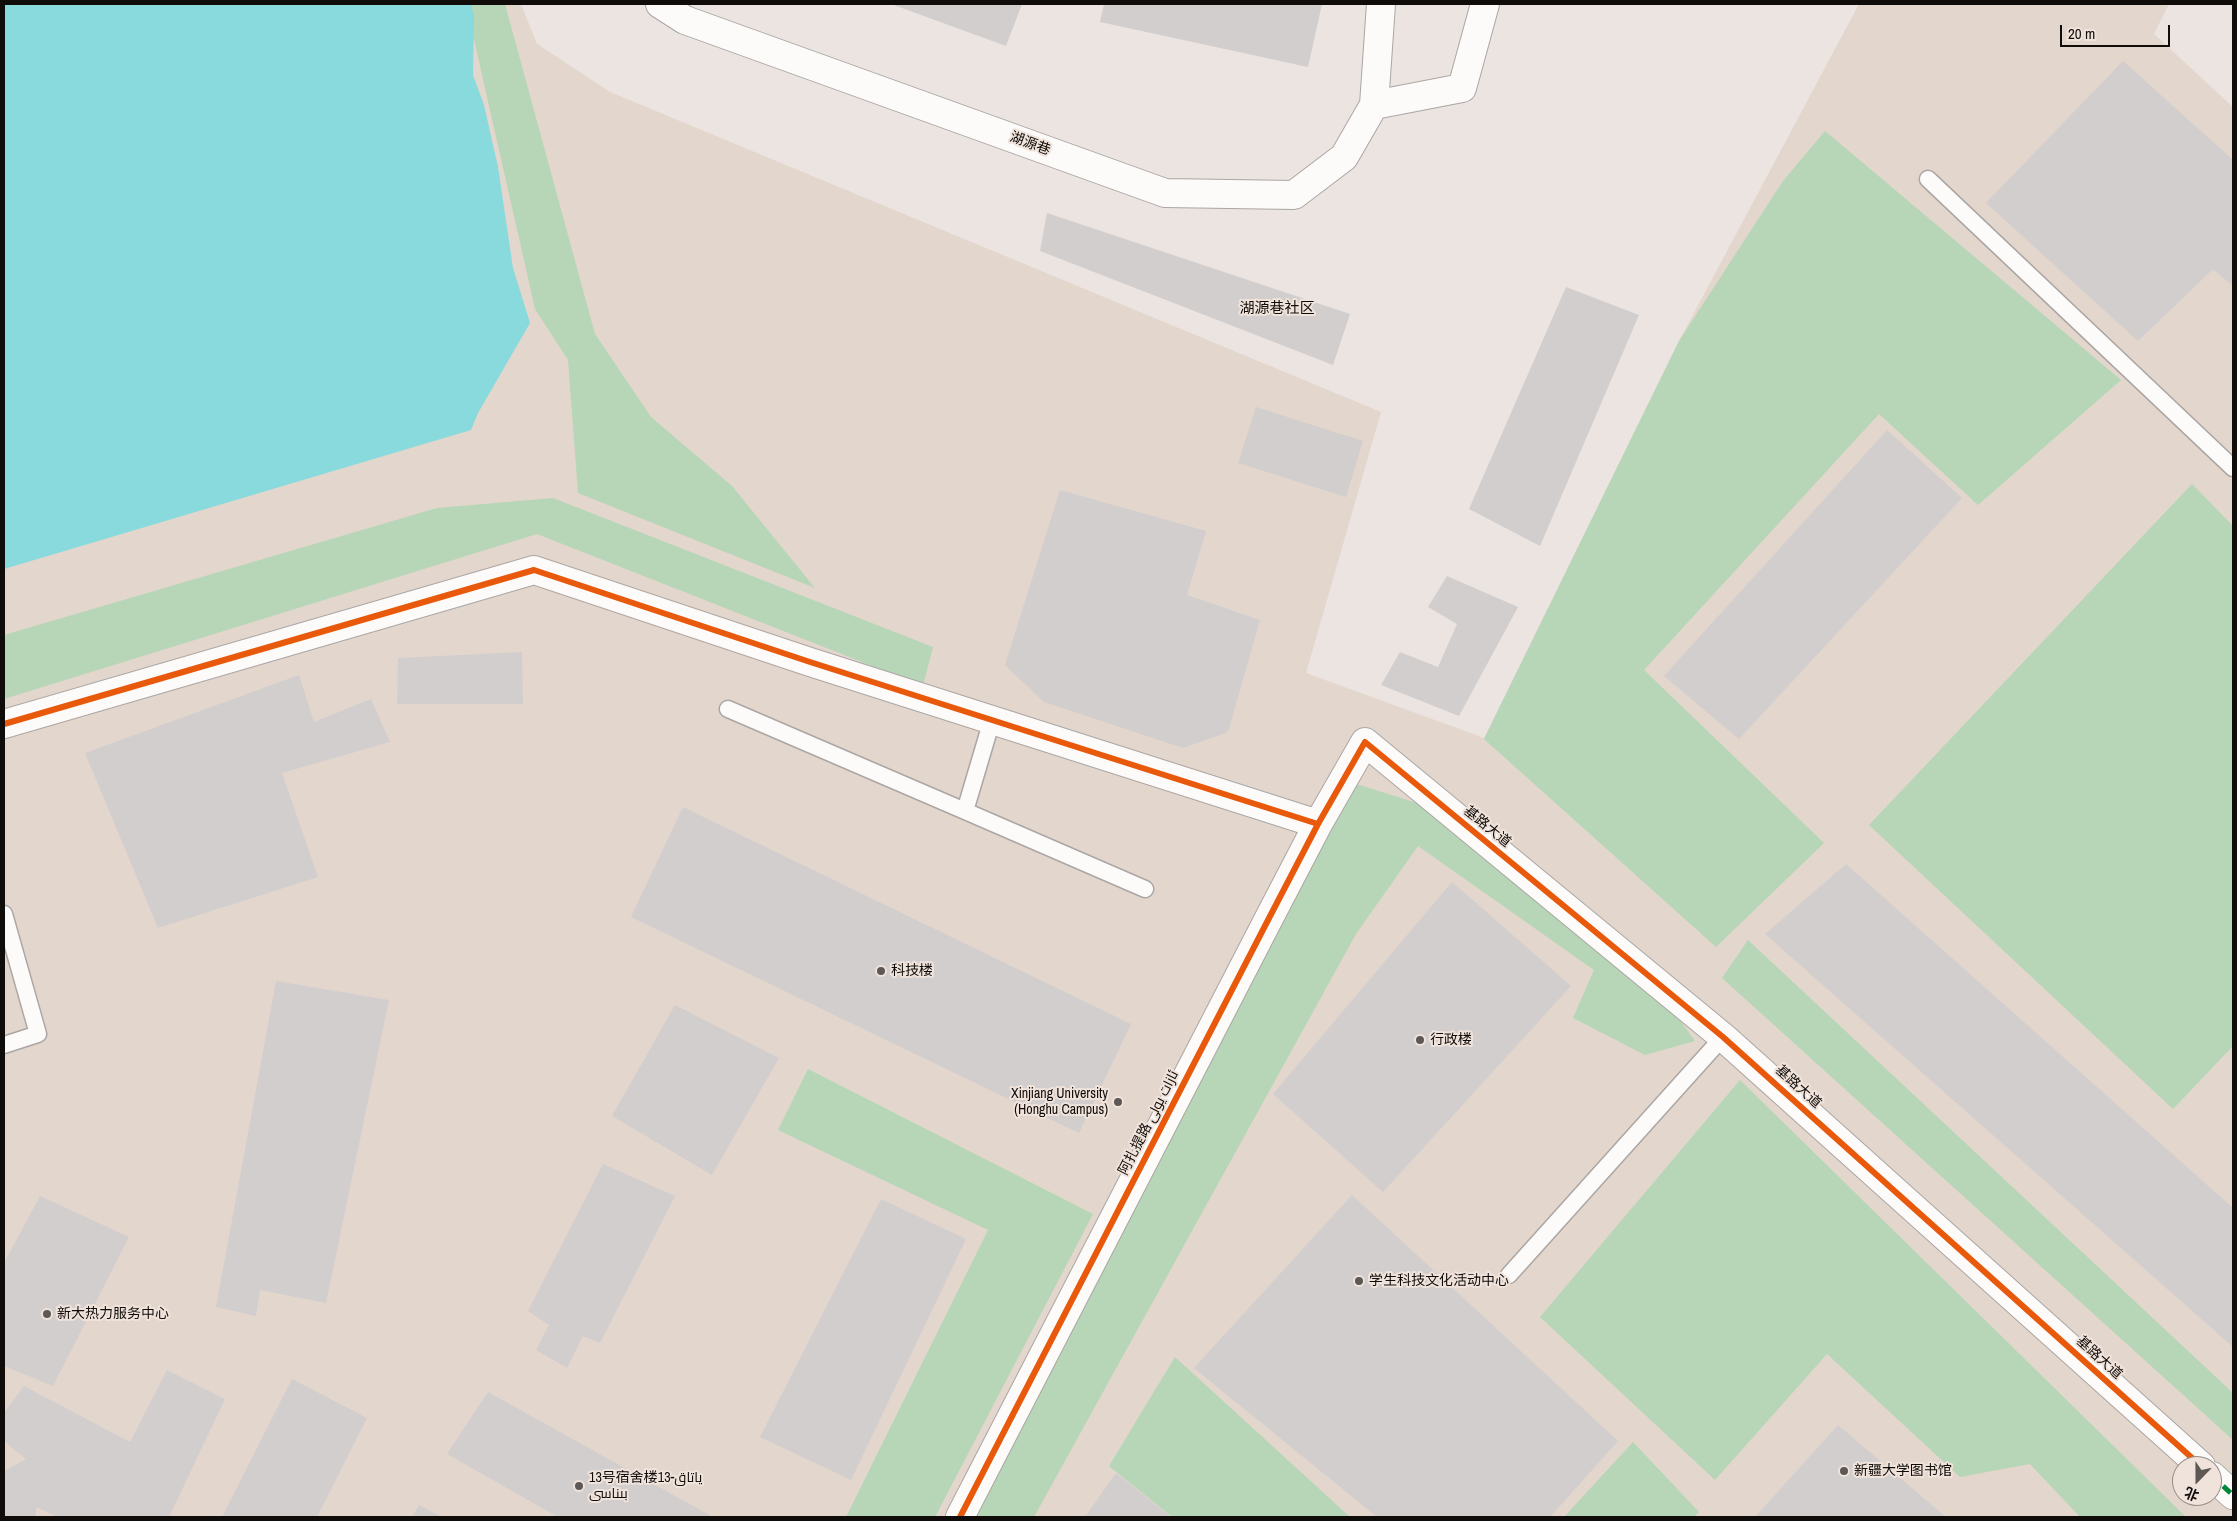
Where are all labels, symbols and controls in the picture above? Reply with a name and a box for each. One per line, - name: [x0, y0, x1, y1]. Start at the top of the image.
- scale bar: [2062, 15, 2172, 47]
- text: 20 m: [2068, 23, 2095, 44]
- street label: 湖源巷: [1007, 129, 1053, 159]
- district label: 湖源巷社区: [1240, 300, 1314, 318]
- street label: 基路大道: [1460, 803, 1514, 851]
- place label: 科技楼: [891, 963, 933, 979]
- marker: 科技楼: [875, 965, 887, 977]
- place label: 行政楼: [1430, 1032, 1472, 1048]
- marker: 行政楼: [1414, 1034, 1426, 1046]
- street label: 基路大道: [1772, 1062, 1824, 1112]
- street label: 阿扎提路 ئازات يولى: [1115, 1068, 1183, 1178]
- place label: Xinjiang University (Honghu Campus): [1011, 1086, 1108, 1118]
- marker: Xinjiang University (Honghu Campus): [1112, 1096, 1124, 1108]
- place label: 学生科技文化活动中心: [1369, 1273, 1509, 1289]
- marker: 学生科技文化活动中心: [1353, 1275, 1365, 1287]
- place label: 新大热力服务中心: [57, 1306, 169, 1322]
- marker: 新大热力服务中心: [41, 1308, 53, 1320]
- street label: 基路大道: [2073, 1333, 2125, 1383]
- north arrow: [2172, 1456, 2222, 1506]
- place label: 新疆大学图书馆: [1854, 1463, 1952, 1479]
- marker: 新疆大学图书馆: [1838, 1465, 1850, 1477]
- place label: 13号宿舍楼13-ياتاق بىناسى: [589, 1470, 702, 1502]
- marker: 13号宿舍楼13-ياتاق بىناسى: [573, 1480, 585, 1492]
- text: 北: [2182, 1483, 2202, 1505]

